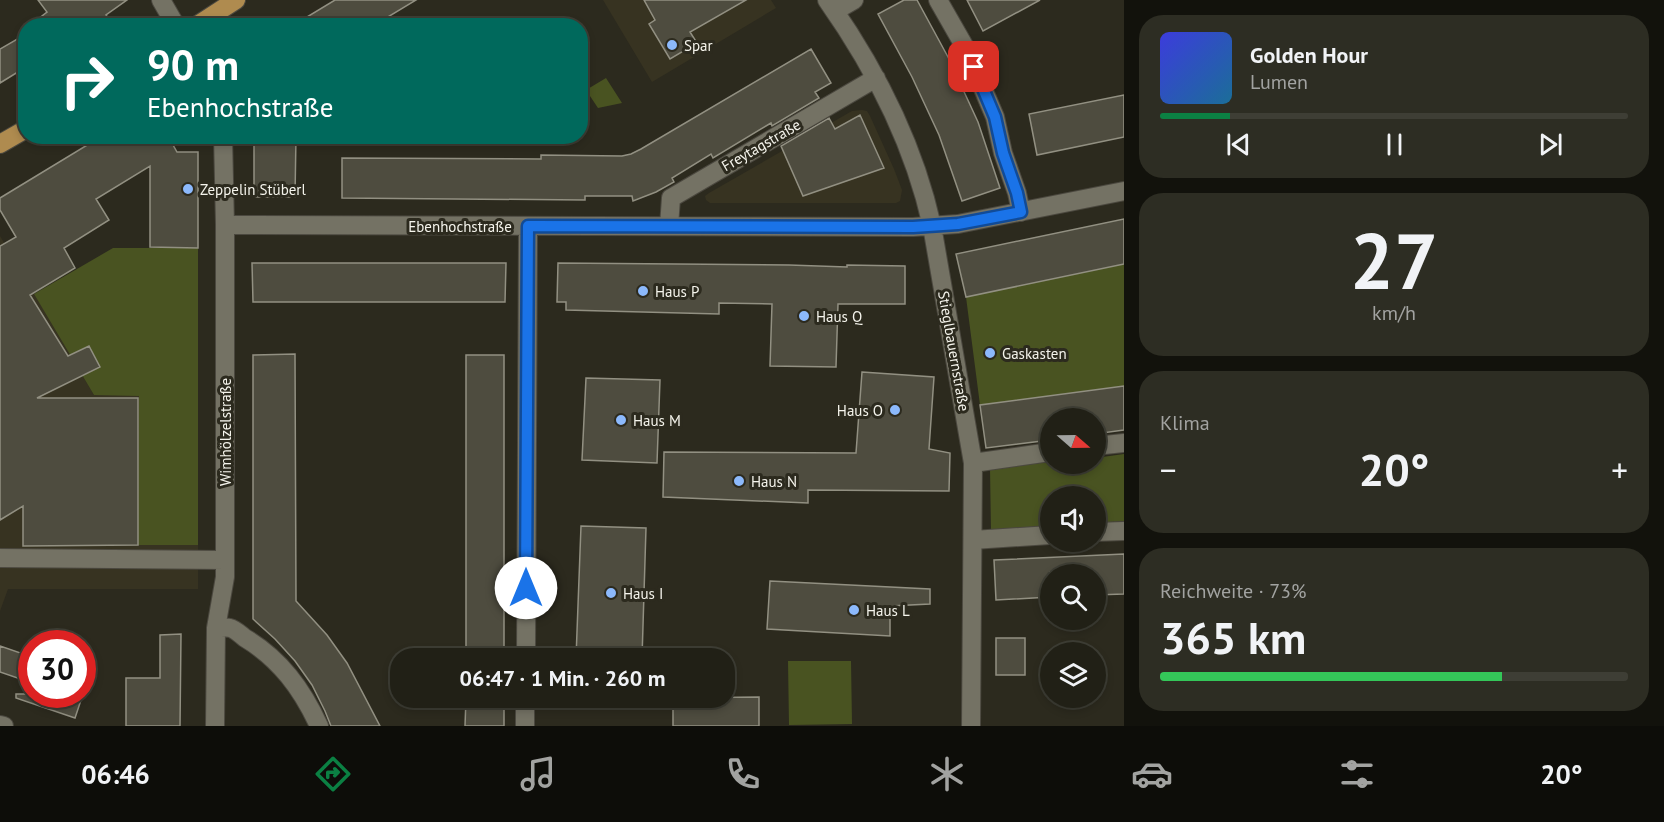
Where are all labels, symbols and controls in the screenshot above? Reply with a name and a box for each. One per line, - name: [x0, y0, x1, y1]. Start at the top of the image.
- place label: Spar: [684, 36, 713, 55]
- text: 90 m: [147, 37, 239, 92]
- marker: Spar: [665, 38, 679, 52]
- pin: [948, 41, 999, 92]
- text: Golden Hour: [1250, 41, 1368, 69]
- icon: right: [48, 42, 126, 120]
- icon: arrive: [957, 50, 990, 83]
- text: Lumen: [1250, 69, 1308, 95]
- text: Ebenhochstraße: [147, 90, 334, 124]
- street label: Freytagstraße: [718, 115, 804, 175]
- icon: previous: [1222, 128, 1255, 161]
- icon: pause: [1378, 128, 1411, 161]
- icon: next: [1534, 128, 1567, 161]
- place label: Zeppelin Stüberl: [200, 180, 306, 199]
- marker: Zeppelin Stüberl: [181, 182, 195, 196]
- text: 27: [1350, 210, 1438, 311]
- street label: Ebenhochstraße: [408, 217, 512, 236]
- place label: Haus P: [655, 282, 699, 301]
- marker: Haus P: [636, 284, 650, 298]
- street label: Stieglbauernstraße: [934, 289, 974, 413]
- text: km/h: [1372, 300, 1416, 326]
- place label: Haus Q: [816, 307, 863, 326]
- marker: Haus Q: [797, 309, 811, 323]
- place label: Gaskasten: [1002, 344, 1067, 363]
- marker: Gaskasten: [983, 346, 997, 360]
- street label: Wimhölzelstraße: [216, 378, 235, 486]
- place label: Haus O: [837, 401, 883, 420]
- marker: Haus O: [888, 403, 902, 417]
- north arrow: [1040, 408, 1106, 474]
- map controls: [1040, 408, 1106, 708]
- text: Klima: [1160, 410, 1210, 436]
- place label: Haus M: [633, 411, 681, 430]
- marker: Haus M: [614, 413, 628, 427]
- text: 20°: [1359, 440, 1429, 498]
- text: −: [1160, 448, 1177, 491]
- text: +: [1611, 448, 1628, 491]
- place label: Haus N: [751, 472, 797, 491]
- marker: Haus N: [732, 474, 746, 488]
- button: sound: [1040, 486, 1106, 552]
- position arrow: [494, 556, 558, 620]
- button: search: [1040, 564, 1106, 630]
- text: Reichweite · 73%: [1160, 578, 1306, 604]
- place label: Haus I: [623, 584, 663, 603]
- marker: Haus I: [604, 586, 618, 600]
- place label: Haus L: [866, 601, 910, 620]
- marker: Haus L: [847, 603, 861, 617]
- text: 365 km: [1160, 608, 1306, 666]
- speed limit sign: 30: [18, 630, 96, 708]
- button: layers: [1040, 642, 1106, 708]
- text: 06:47 · 1 Min. · 260 m: [459, 664, 666, 692]
- icon: directions: [312, 753, 354, 795]
- icon: music: [517, 753, 559, 795]
- icon: phone: [722, 753, 764, 795]
- icon: climate: [926, 753, 968, 795]
- icon: car: [1131, 753, 1173, 795]
- icon: filters: [1336, 753, 1378, 795]
- text: 06:46: [81, 757, 150, 791]
- text: 20°: [1540, 757, 1583, 791]

